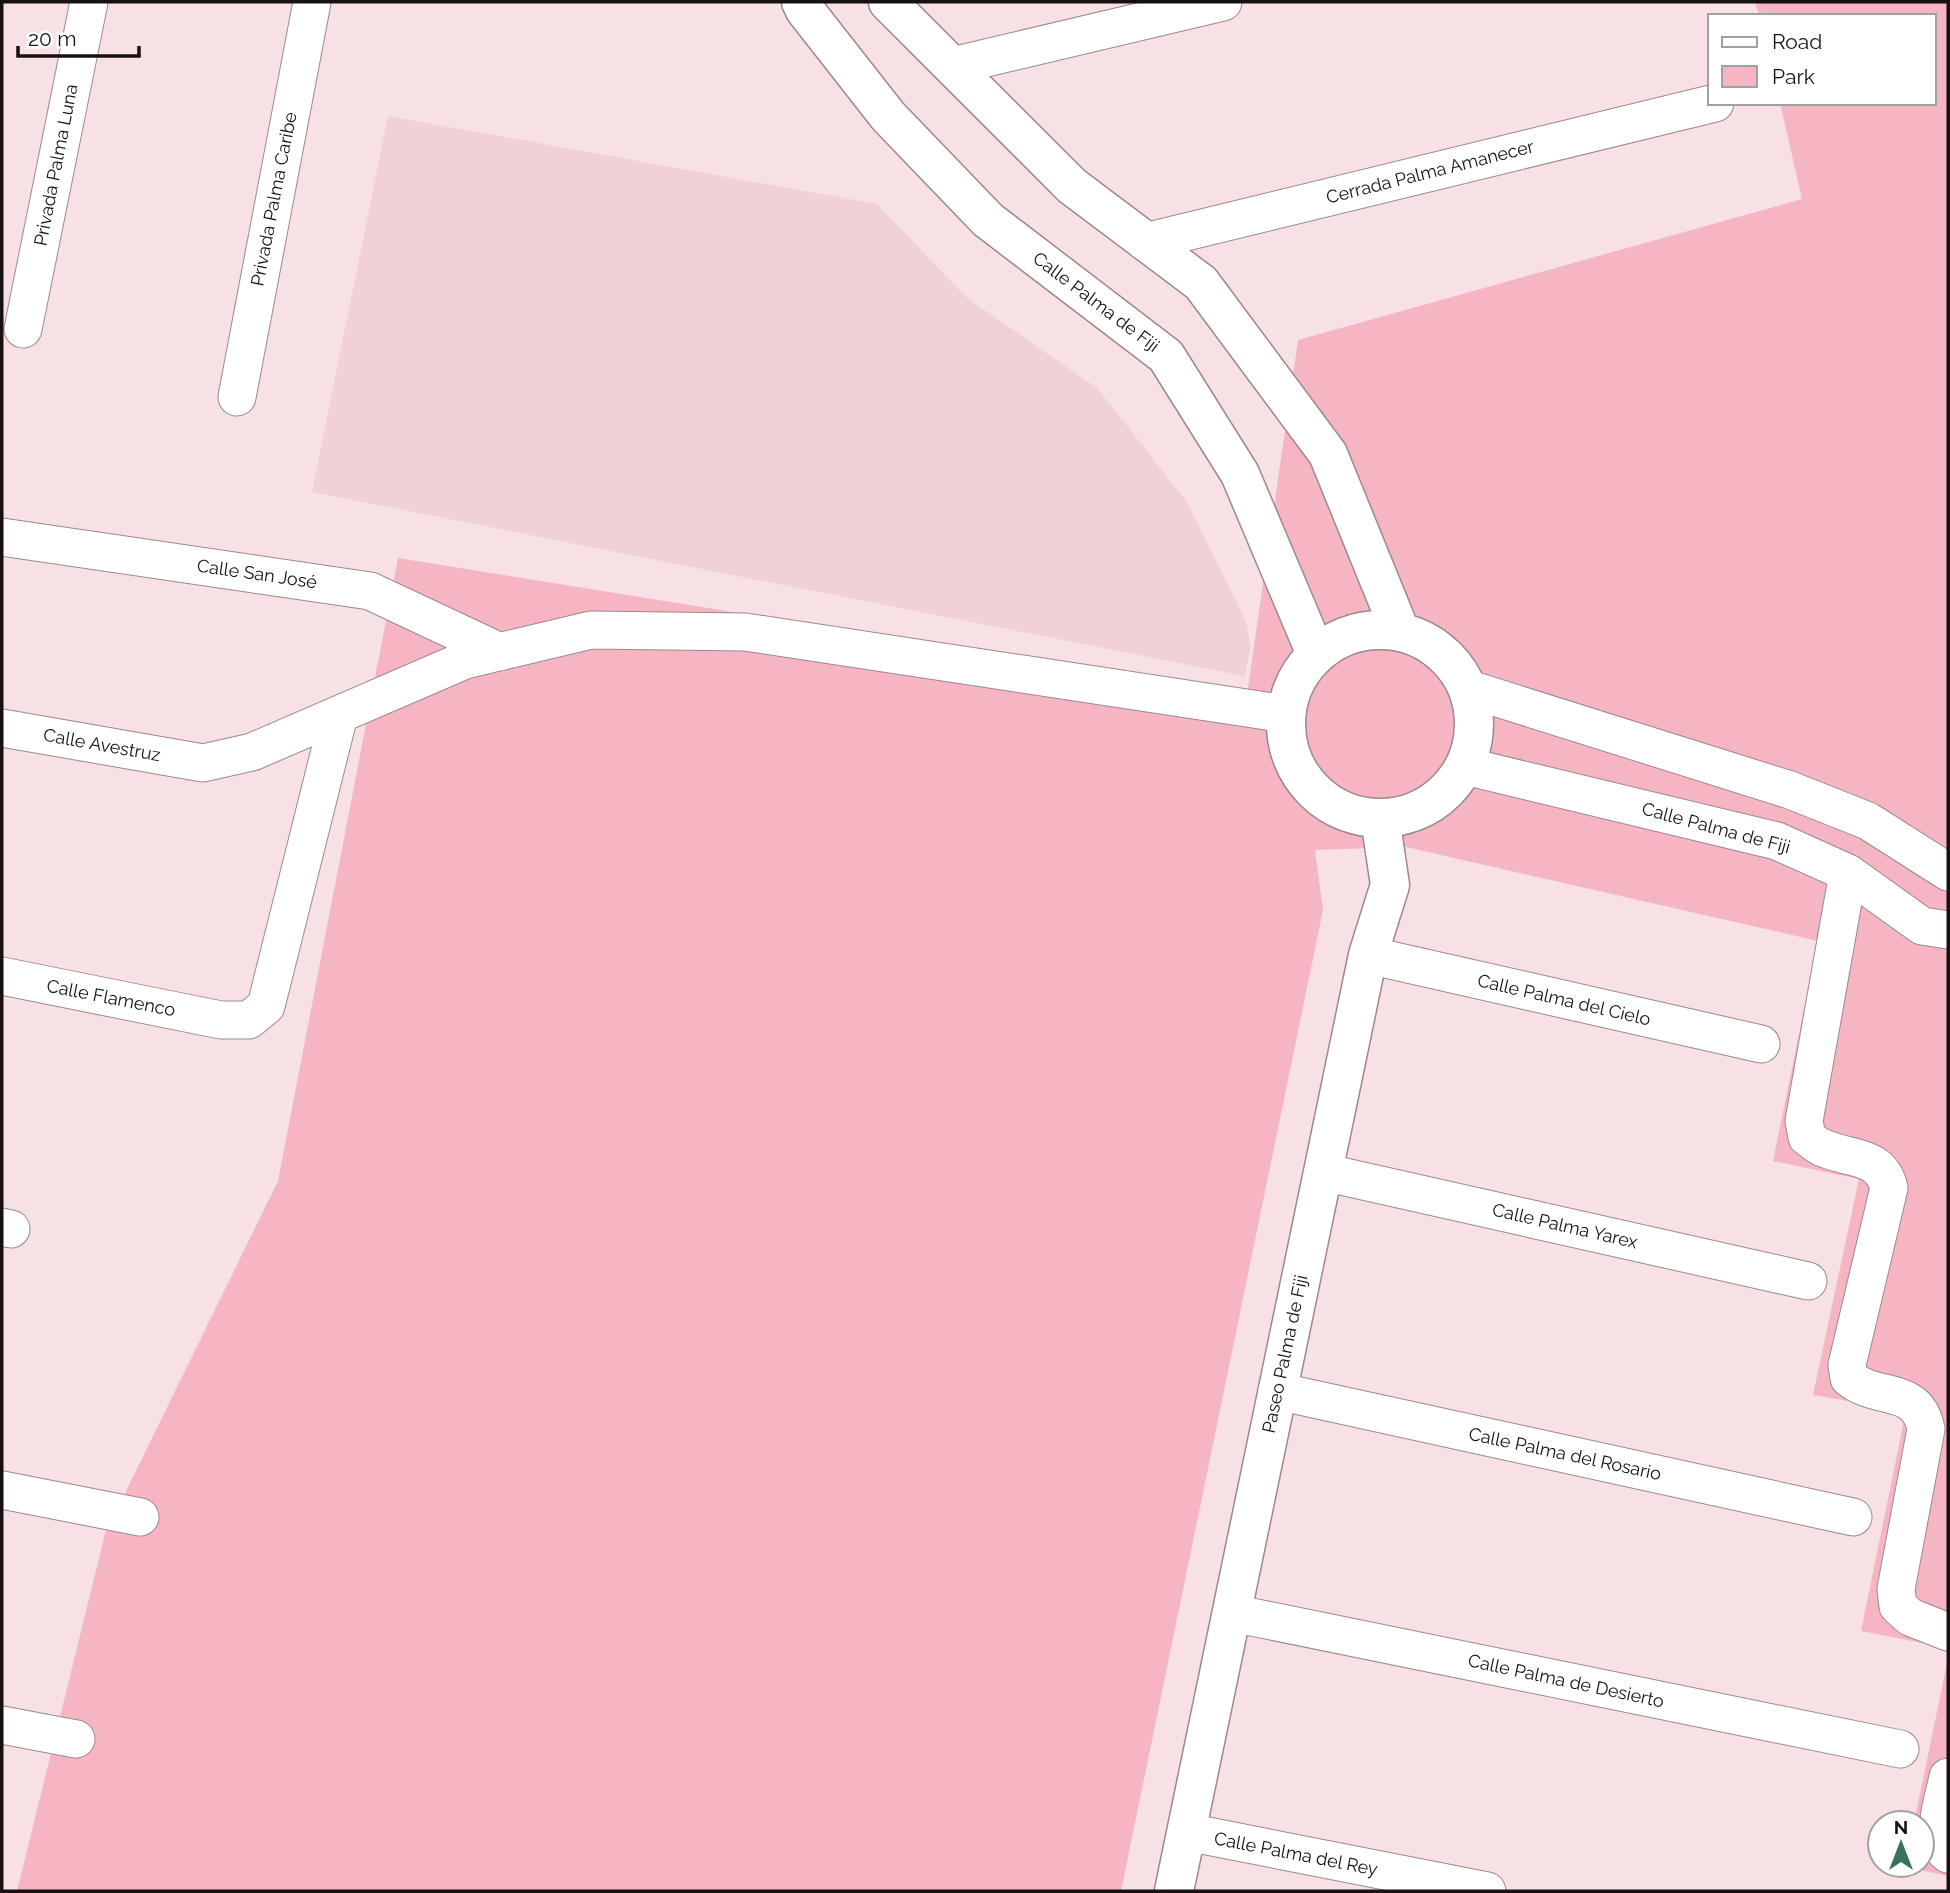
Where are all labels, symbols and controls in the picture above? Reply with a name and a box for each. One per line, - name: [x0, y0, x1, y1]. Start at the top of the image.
- scale bar: [18, 14, 138, 58]
- legend: [1708, 14, 1936, 105]
- text: 20 m: [28, 26, 76, 51]
- text: Road: [1772, 29, 1822, 54]
- text: Park: [1772, 64, 1815, 89]
- street label: Privada Palma Luna: [30, 82, 82, 248]
- street label: Privada Palma Caribe: [246, 110, 301, 288]
- street label: Cerrada Palma Amanecer: [1324, 135, 1537, 208]
- street label: Calle Palma de Fiji: [1029, 247, 1164, 356]
- street label: Calle San José: [196, 555, 319, 592]
- street label: Calle Avestruz: [42, 724, 162, 765]
- street label: Calle Palma de Fiji: [1640, 798, 1793, 857]
- street label: Calle Palma del Cielo: [1476, 969, 1653, 1030]
- street label: Calle Flamenco: [45, 975, 177, 1020]
- street label: Calle Palma Yarex: [1490, 1199, 1640, 1252]
- street label: Paseo Palma de Fiji: [1257, 1273, 1312, 1435]
- street label: Calle Palma del Rosario: [1467, 1423, 1664, 1484]
- street label: Calle Palma de Desierto: [1466, 1649, 1666, 1712]
- north arrow: [1866, 1809, 1936, 1879]
- text: N: [1894, 1816, 1908, 1838]
- street label: Calle Palma del Rey: [1213, 1827, 1380, 1880]

